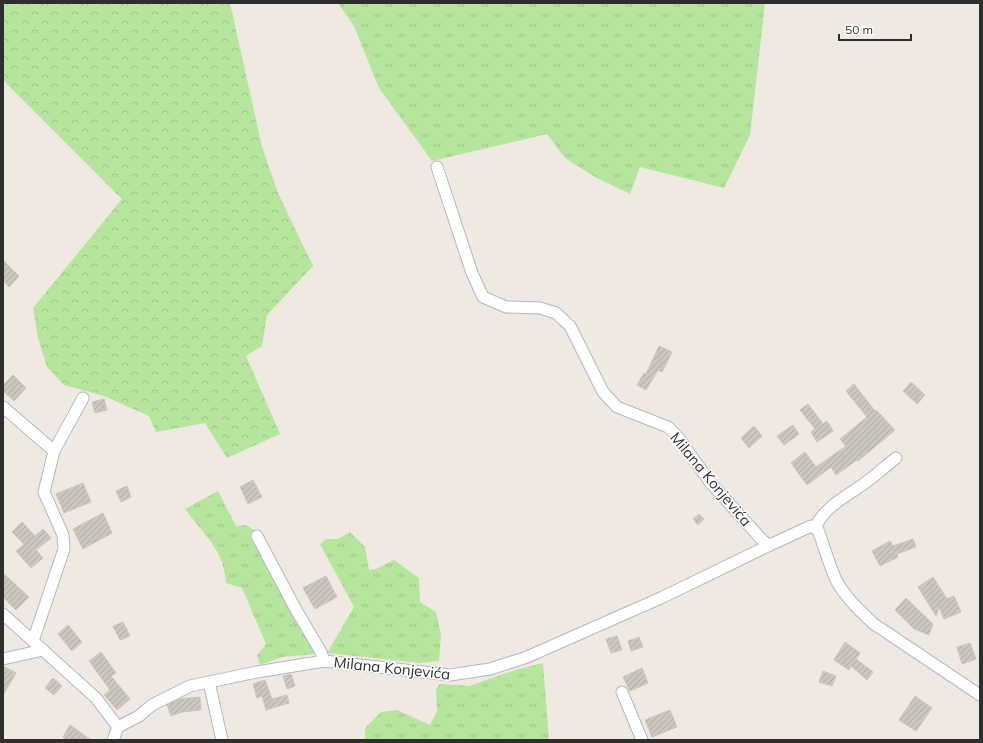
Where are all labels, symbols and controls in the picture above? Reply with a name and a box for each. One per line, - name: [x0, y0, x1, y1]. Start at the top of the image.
- scale bar: [839, 16, 911, 42]
- text: 50 m: [845, 22, 873, 37]
- street label: Milana Konjevića: [666, 428, 756, 530]
- street label: Milana Konjevića: [333, 652, 451, 684]

